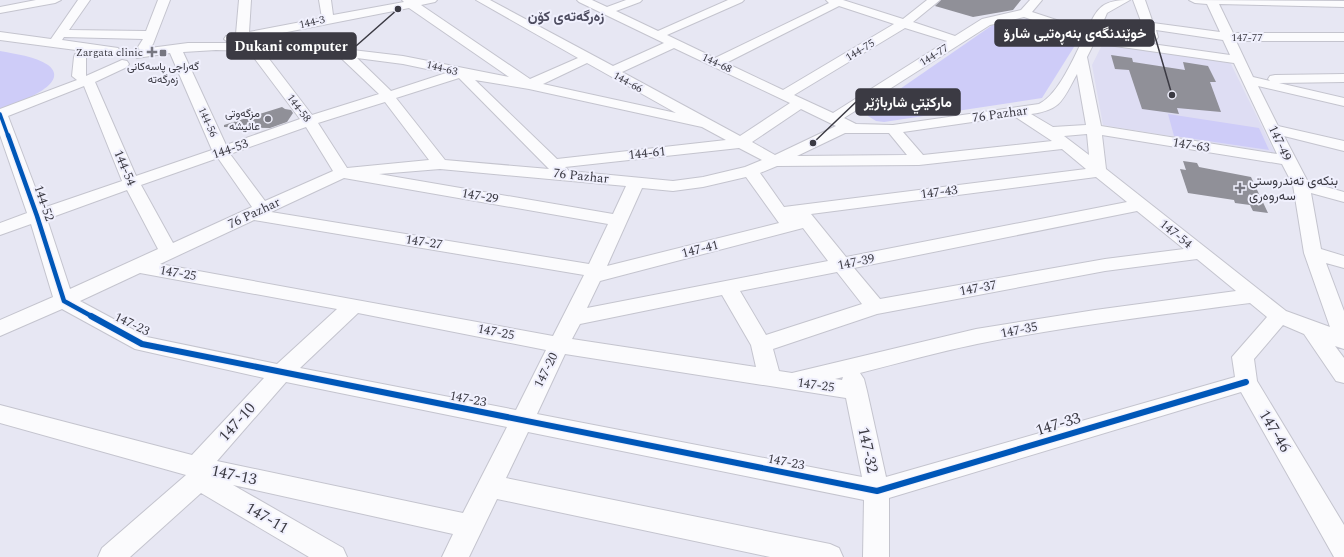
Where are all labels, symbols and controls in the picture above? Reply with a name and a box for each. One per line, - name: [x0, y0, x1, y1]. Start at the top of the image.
- district label: زەرگەتەی کۆن: [528, 6, 604, 27]
- street label: 144-3: [297, 11, 327, 33]
- callout: خوێندنگەی بنەڕەتیی شارۆ: [995, 20, 1154, 46]
- text: خوێندنگەی بنەڕەتیی شارۆ: [1004, 23, 1147, 45]
- street label: 147-77: [1231, 29, 1263, 46]
- callout: Dukani computer: [227, 33, 356, 59]
- street label: 144-75: [842, 35, 878, 65]
- text: Dukani computer: [234, 36, 348, 57]
- street label: 144-77: [916, 39, 952, 71]
- place label: Zargata clinic: [76, 44, 143, 61]
- marker: Zargata clinic: [146, 46, 158, 58]
- marker: گەراجی پاسەکانی زەرگەتە: [158, 48, 168, 58]
- street label: 144-68: [699, 49, 735, 78]
- street label: 144-63: [425, 56, 460, 80]
- place label: گەراجی پاسەکانی زەرگەتە: [127, 58, 199, 88]
- street label: 144-66: [610, 67, 646, 97]
- callout: مارکێتي شارباژێر: [856, 89, 960, 115]
- street label: 144-58: [283, 90, 316, 126]
- text: مارکێتي شارباژێر: [863, 92, 952, 114]
- street label: 76 Pazhar: [971, 100, 1029, 128]
- street label: 144-56: [194, 104, 222, 140]
- place label: مزگەوتی عائیشە: [225, 105, 260, 135]
- marker: مزگەوتی عائیشە: [263, 114, 273, 124]
- street label: 147-49: [1263, 122, 1297, 165]
- street label: 147-63: [1171, 132, 1212, 158]
- street label: 144-53: [209, 133, 251, 165]
- street label: 144-61: [627, 141, 667, 165]
- street label: 144-54: [108, 147, 142, 190]
- street label: 76 Pazhar: [552, 163, 610, 189]
- place label: بنکەی تەندروستی سەروەری: [1249, 171, 1338, 206]
- street label: 147-43: [919, 180, 959, 204]
- street label: 144-52: [28, 182, 60, 224]
- marker: بنکەی تەندروستی سەروەری: [1234, 182, 1246, 194]
- street label: 147-29: [460, 183, 501, 209]
- street label: 76 Pazhar: [225, 192, 283, 234]
- street label: 147-54: [1155, 214, 1197, 254]
- street label: 147-27: [404, 229, 444, 255]
- street label: 147-41: [679, 235, 721, 263]
- street label: 147-39: [836, 249, 877, 275]
- street label: 147-25: [158, 260, 198, 286]
- street label: 147-37: [958, 275, 998, 301]
- street label: 147-23: [111, 307, 154, 341]
- street label: 147-35: [999, 317, 1039, 343]
- street label: 147-25: [476, 319, 516, 345]
- street label: 147-20: [529, 348, 564, 391]
- street label: 147-25: [796, 372, 836, 398]
- street label: 147-23: [448, 386, 489, 412]
- street label: 147-10: [213, 397, 261, 447]
- street label: 147-46: [1253, 405, 1297, 457]
- street label: 147-33: [1032, 406, 1084, 442]
- street label: 147-32: [851, 425, 885, 475]
- street label: 147-23: [766, 449, 807, 475]
- street label: 147-13: [209, 458, 259, 492]
- street label: 147-11: [241, 496, 293, 540]

